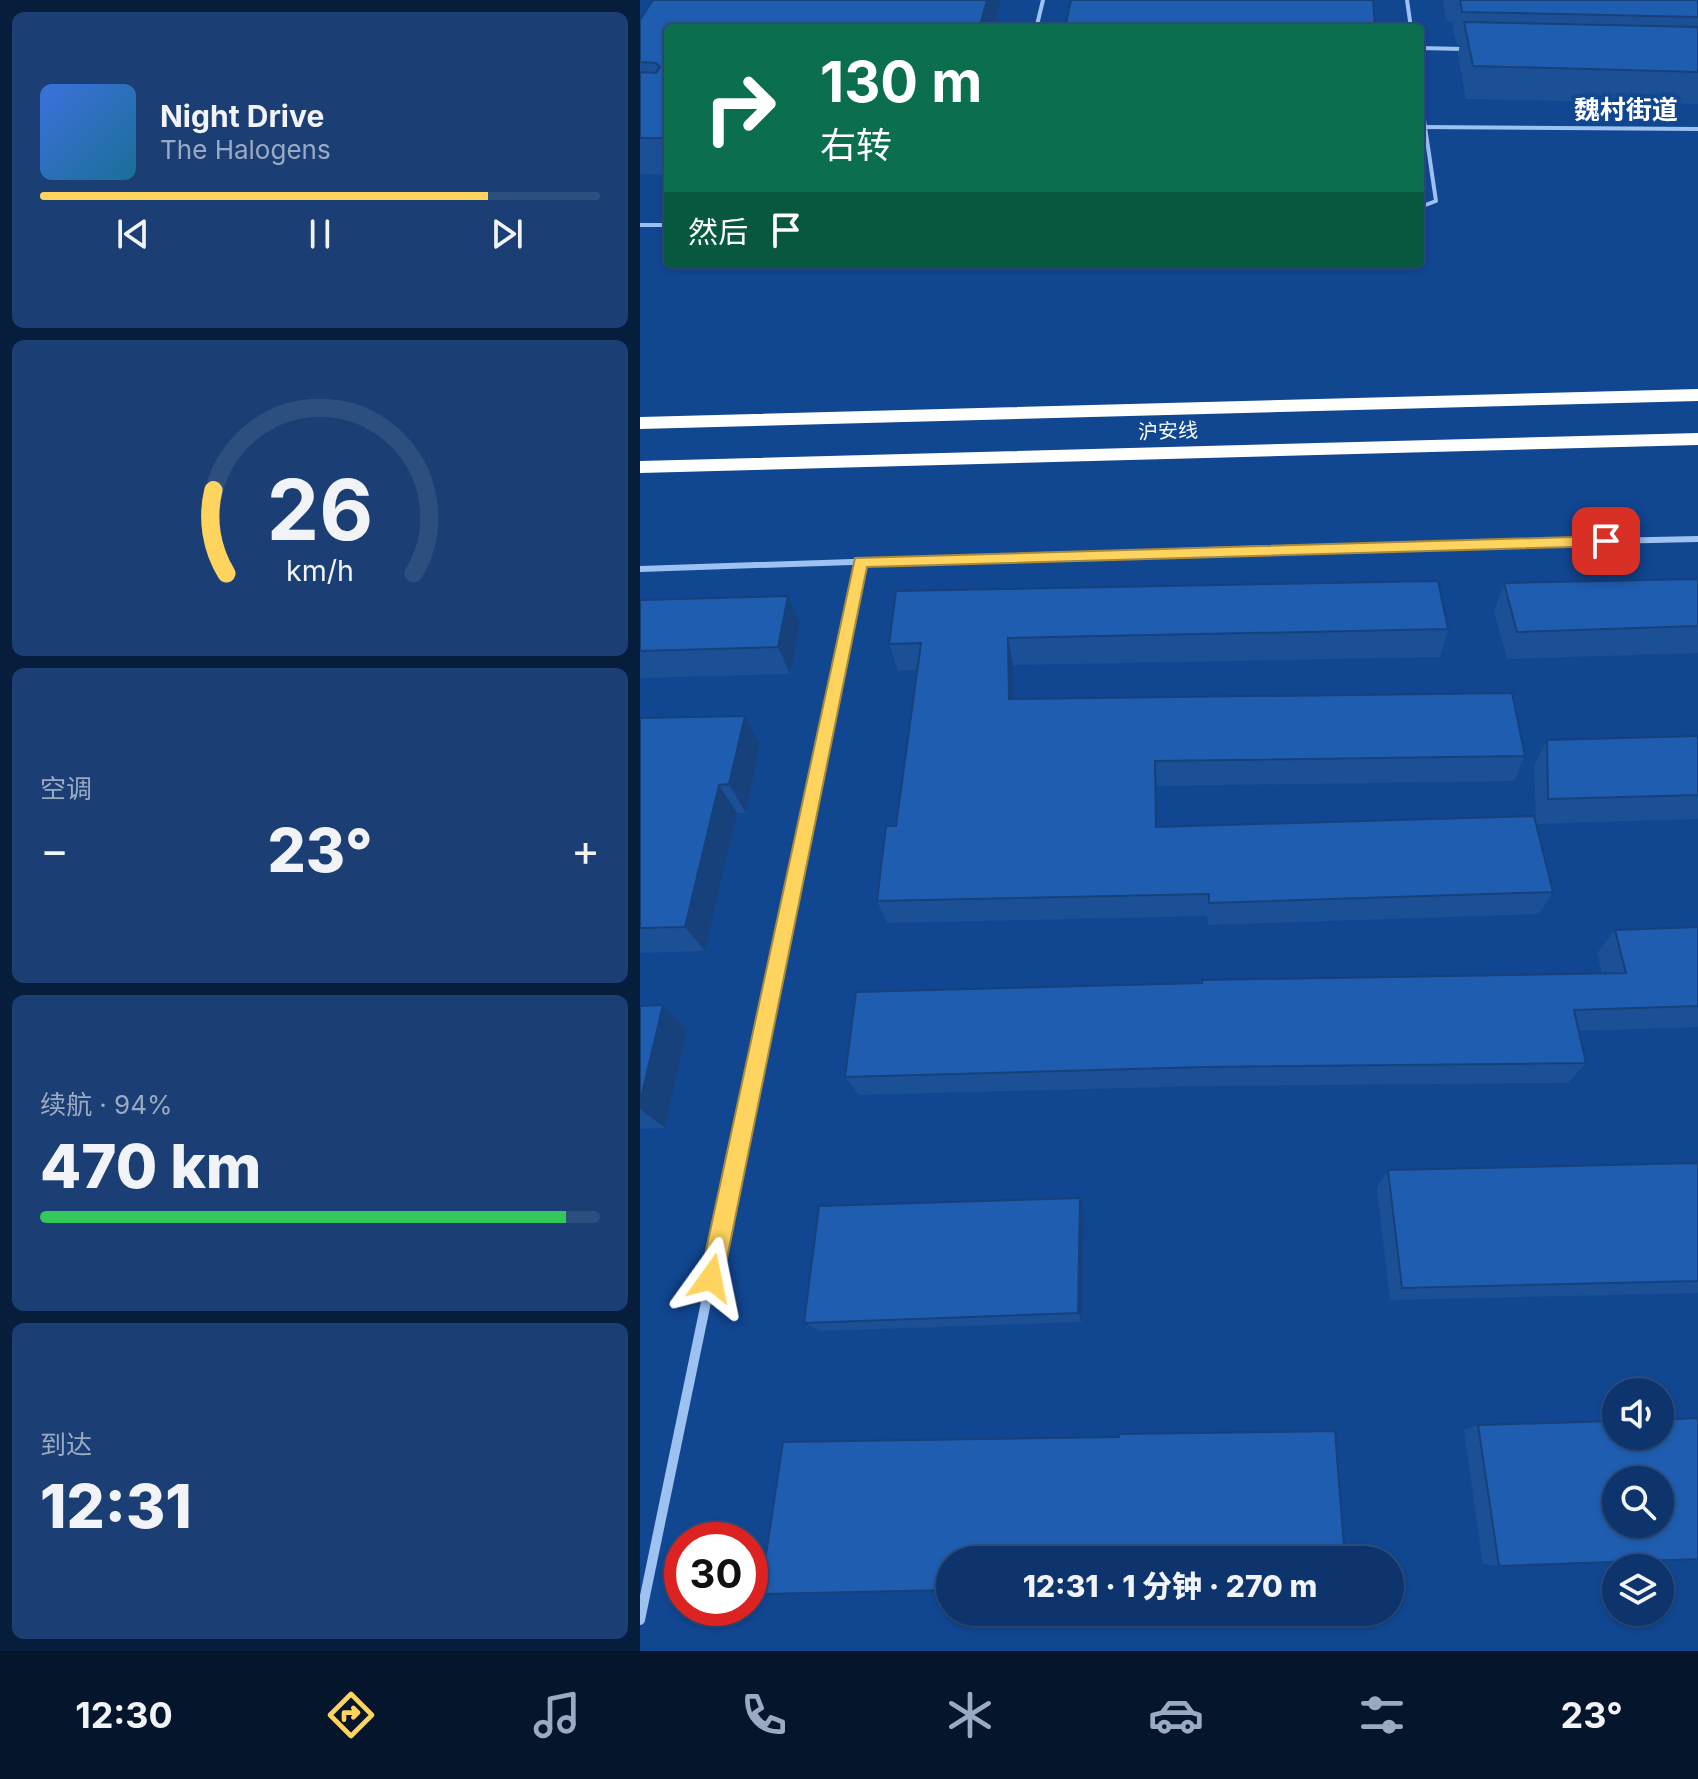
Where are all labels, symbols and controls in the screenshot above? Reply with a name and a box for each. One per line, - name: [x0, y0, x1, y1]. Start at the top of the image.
- text: 130 m: [820, 48, 982, 116]
- icon: right: [688, 56, 792, 160]
- district label: 魏村街道: [1574, 94, 1678, 125]
- text: Night Drive: [160, 98, 324, 134]
- text: 右转: [820, 123, 892, 167]
- text: The Halogens: [160, 134, 331, 165]
- icon: arrive: [764, 208, 808, 252]
- icon: previous: [111, 212, 155, 256]
- icon: pause: [298, 212, 342, 256]
- icon: next: [485, 212, 529, 256]
- text: 然后: [688, 214, 748, 250]
- street label: 沪安线: [1138, 418, 1198, 444]
- text: 26: [267, 458, 373, 559]
- pin: [1572, 507, 1640, 575]
- icon: arrive: [1584, 519, 1628, 563]
- text: km/h: [286, 553, 354, 588]
- text: 空调: [40, 773, 92, 804]
- text: 23°: [267, 814, 373, 886]
- text: −: [40, 823, 69, 877]
- text: +: [571, 823, 600, 877]
- text: 续航 · 94%: [40, 1089, 173, 1120]
- text: 470 km: [40, 1130, 261, 1202]
- position arrow: [669, 1236, 753, 1320]
- map controls: [1602, 1378, 1674, 1626]
- button: sound: [1602, 1378, 1674, 1450]
- text: 到达: [40, 1429, 92, 1460]
- button: search: [1602, 1466, 1674, 1538]
- text: 12:31: [40, 1470, 192, 1542]
- speed limit sign: 30: [664, 1522, 768, 1626]
- button: layers: [1602, 1554, 1674, 1626]
- text: 12:31 · 1 分钟 · 270 m: [1023, 1568, 1317, 1604]
- icon: directions: [323, 1687, 379, 1743]
- icon: music: [529, 1687, 585, 1743]
- icon: phone: [736, 1687, 792, 1743]
- icon: climate: [942, 1687, 998, 1743]
- icon: car: [1148, 1687, 1204, 1743]
- icon: filters: [1354, 1687, 1410, 1743]
- text: 12:30: [75, 1693, 173, 1737]
- text: 23°: [1561, 1693, 1623, 1737]

